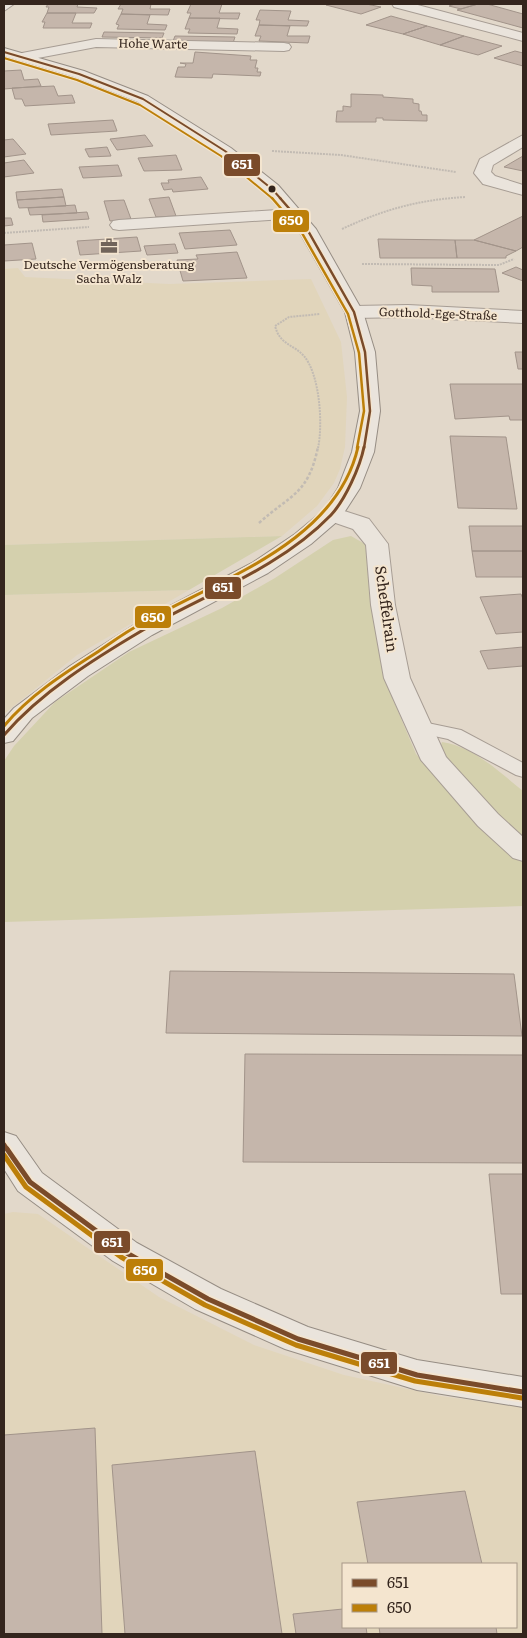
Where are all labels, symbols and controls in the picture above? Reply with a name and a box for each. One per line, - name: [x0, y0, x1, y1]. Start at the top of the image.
- street label: Hohe Warte: [118, 33, 188, 53]
- line badge: 651: [223, 153, 261, 177]
- text: 651: [231, 153, 253, 173]
- unlabelled marker: [267, 184, 277, 194]
- line badge: 650: [272, 209, 310, 233]
- text: 650: [279, 209, 304, 229]
- office icon: Deutsche Vermögensberatung Sacha Walz: [99, 236, 119, 256]
- place label: Deutsche Vermögensberatung Sacha Walz: [24, 255, 195, 287]
- street label: Gotthold-Ege-Straße: [379, 302, 497, 324]
- street label: Scheffelrain: [370, 564, 405, 654]
- line badge: 651: [204, 576, 242, 600]
- text: 651: [212, 576, 234, 596]
- line badge: 650: [134, 605, 172, 629]
- text: 650: [141, 606, 166, 626]
- line badge: 651: [93, 1230, 131, 1254]
- text: 651: [101, 1231, 123, 1251]
- line badge: 650: [125, 1258, 164, 1282]
- text: 650: [133, 1259, 158, 1279]
- line badge: 651: [360, 1351, 398, 1375]
- text: 651: [368, 1352, 390, 1372]
- legend: [342, 1563, 517, 1628]
- text: 651: [387, 1570, 409, 1593]
- text: 650: [387, 1595, 412, 1618]

